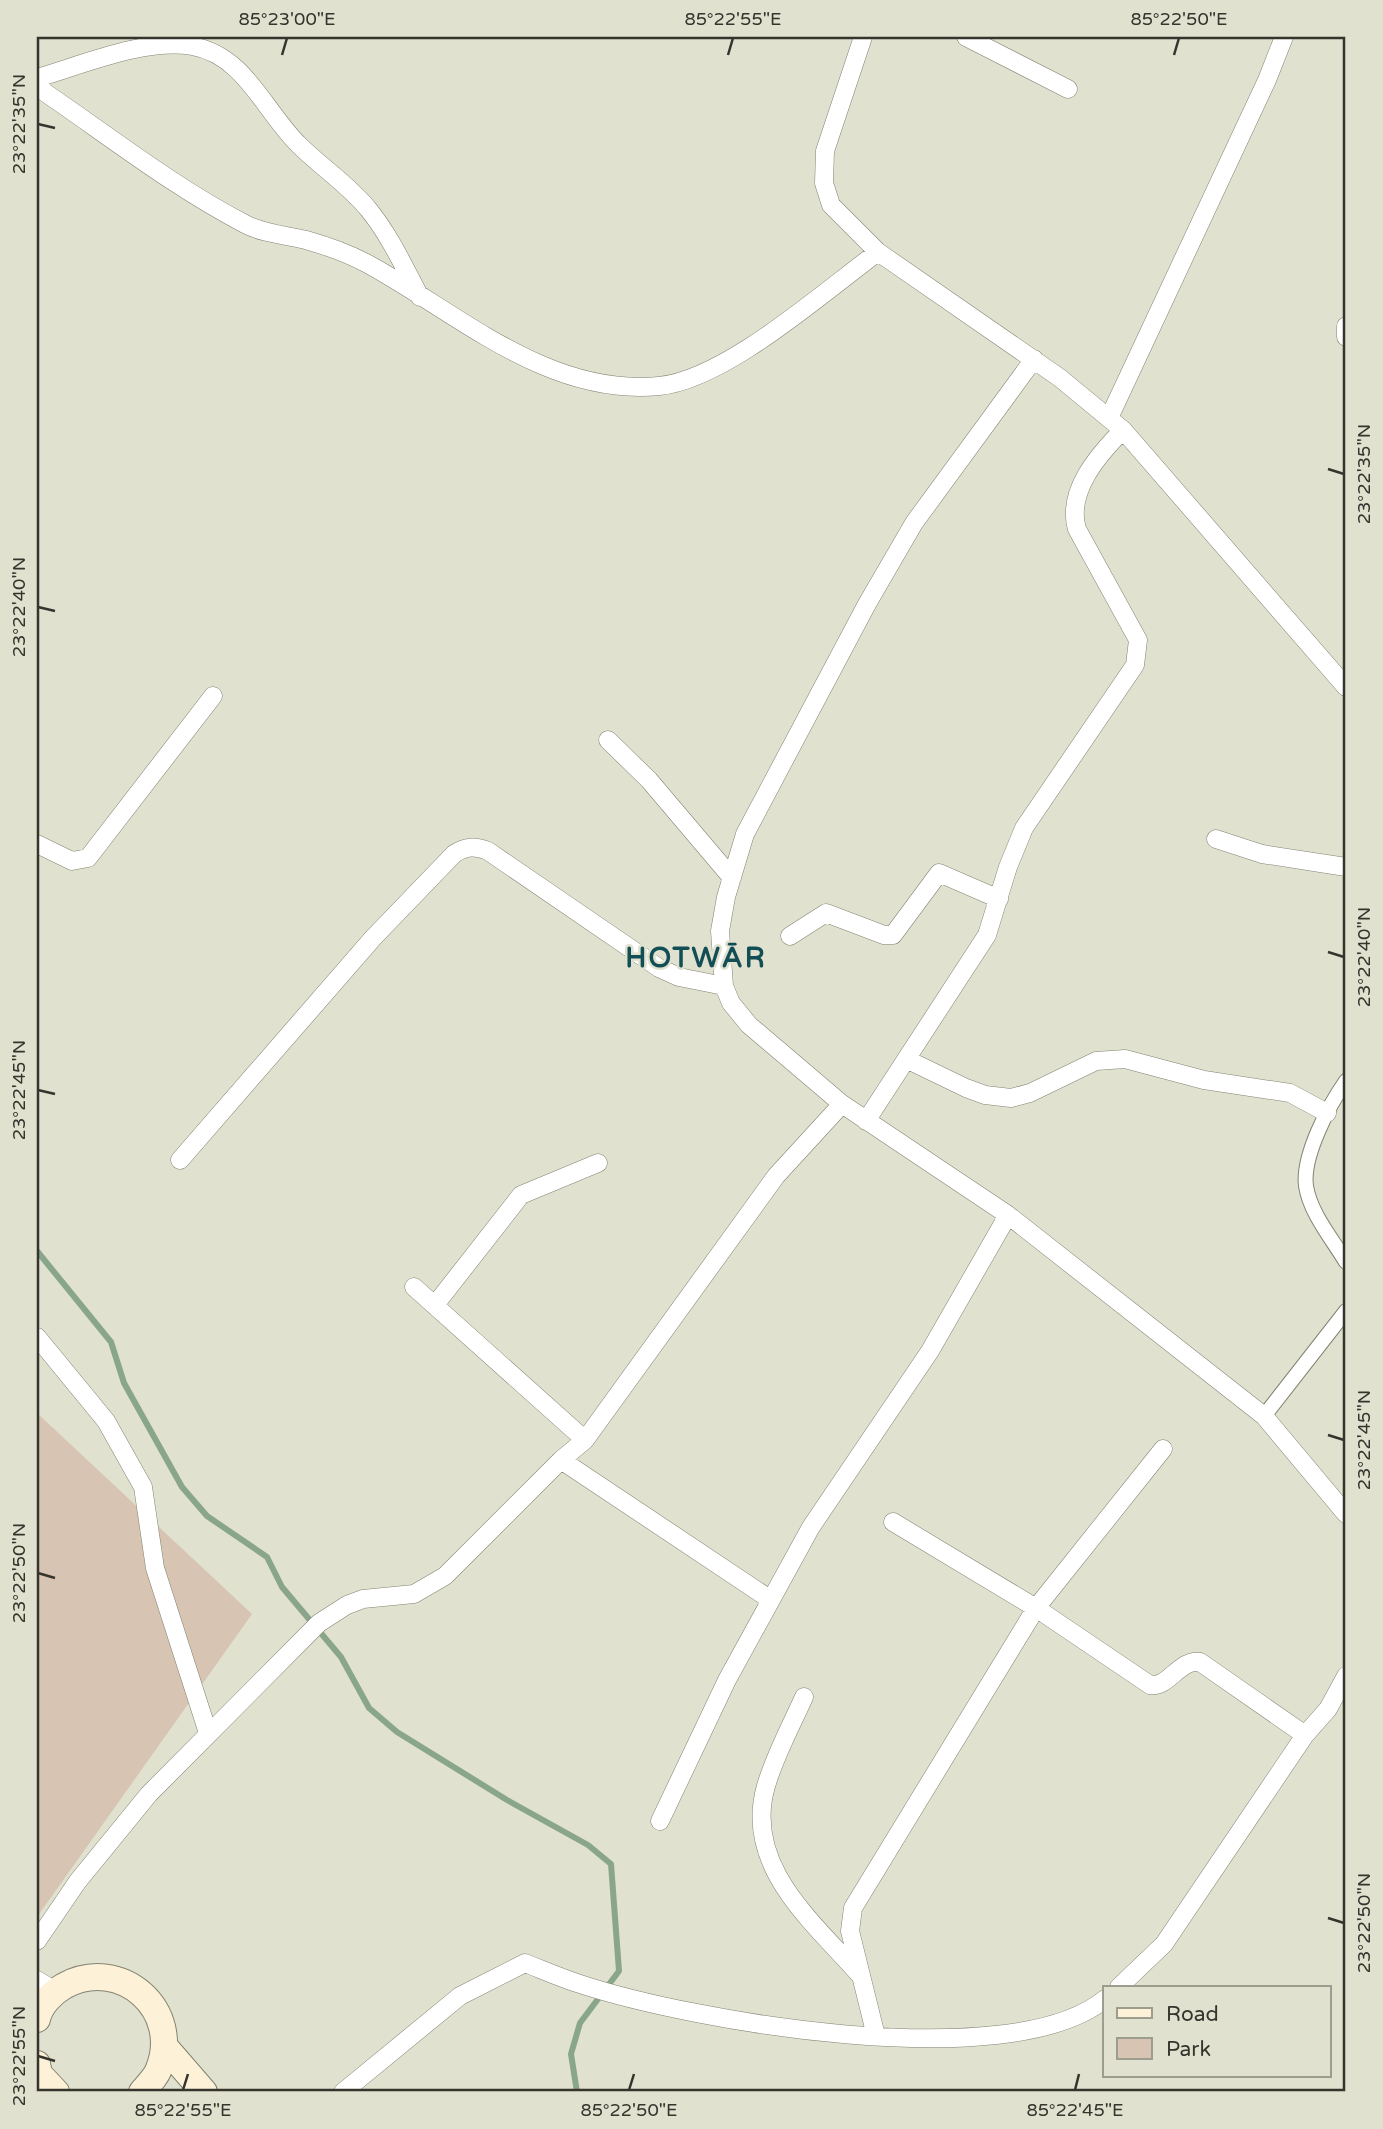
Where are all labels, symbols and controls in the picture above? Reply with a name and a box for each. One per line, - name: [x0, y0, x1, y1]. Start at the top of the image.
- text: 85°23'00"E: [238, 8, 336, 30]
- text: 85°22'55"E: [684, 8, 782, 30]
- text: 85°22'50"E: [1130, 8, 1228, 30]
- text: 23°22'35"N: [8, 74, 30, 174]
- text: 23°22'35"N: [1353, 424, 1375, 524]
- text: 23°22'40"N: [8, 557, 30, 657]
- text: 23°22'40"N: [1353, 907, 1375, 1007]
- district label: HOTWĀR: [625, 941, 767, 975]
- text: 23°22'45"N: [8, 1040, 30, 1140]
- text: 23°22'45"N: [1353, 1390, 1375, 1490]
- text: 23°22'50"N: [8, 1523, 30, 1623]
- text: 23°22'50"N: [1353, 1873, 1375, 1973]
- legend: [1103, 1986, 1330, 2076]
- text: Road: [1166, 2002, 1219, 2027]
- text: 23°22'55"N: [8, 2006, 30, 2106]
- text: Park: [1166, 2037, 1211, 2062]
- text: 85°22'55"E: [134, 2099, 232, 2121]
- text: 85°22'50"E: [580, 2099, 678, 2121]
- text: 85°22'45"E: [1026, 2099, 1124, 2121]

